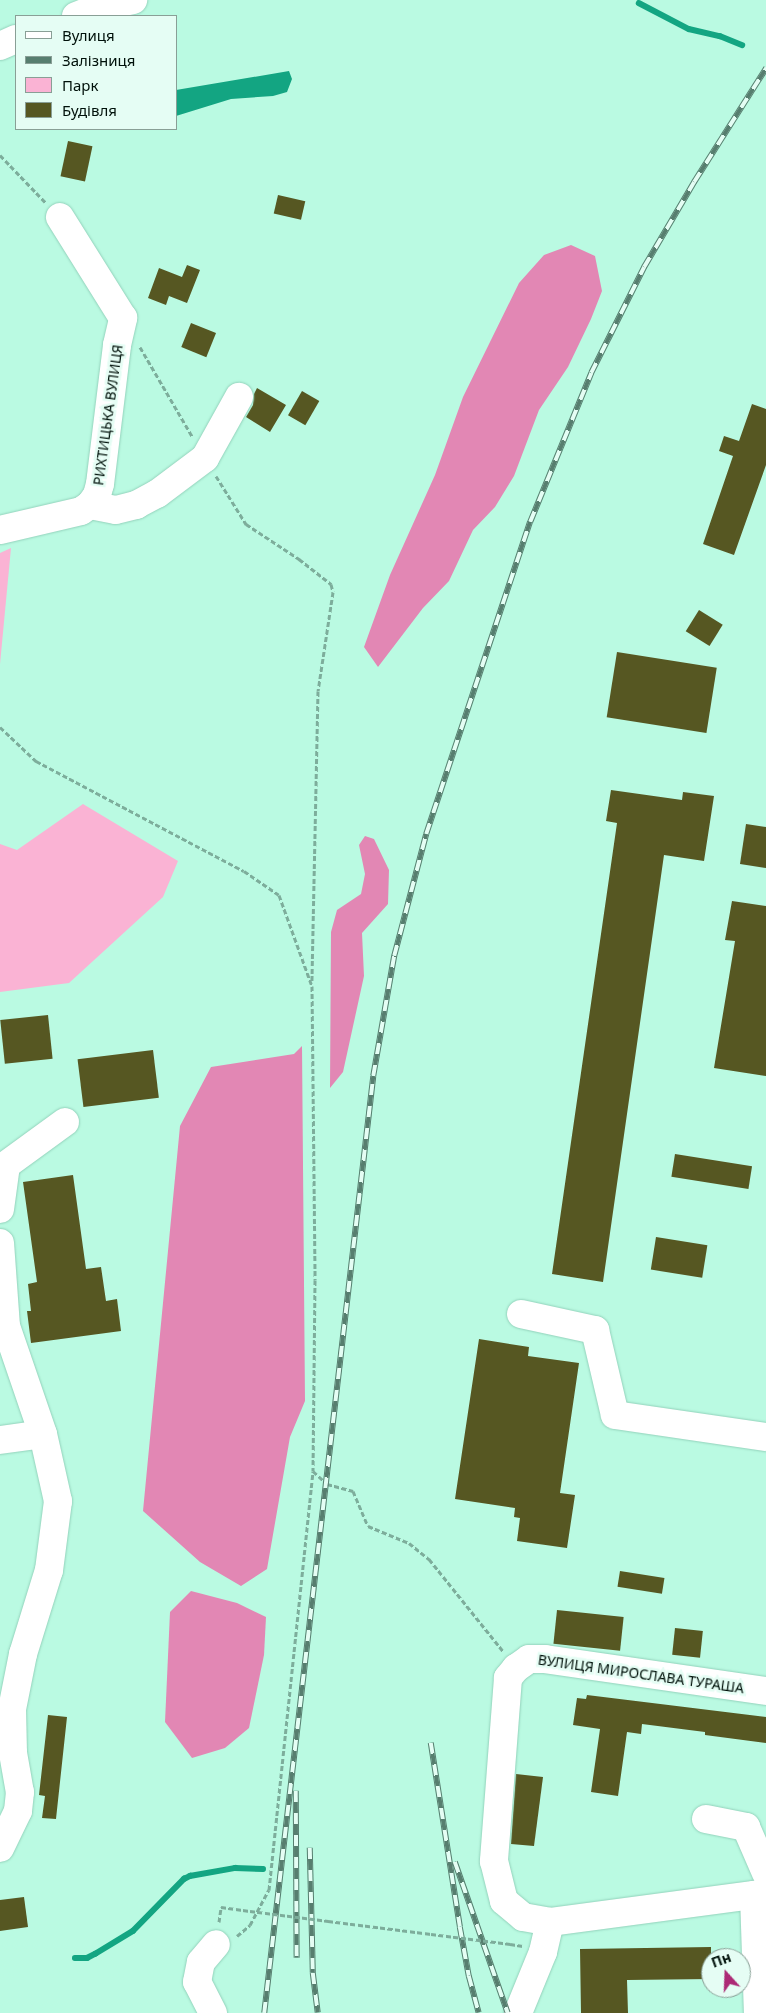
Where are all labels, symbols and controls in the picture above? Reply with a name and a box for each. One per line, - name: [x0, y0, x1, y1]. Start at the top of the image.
- legend: [15, 15, 178, 130]
- text: Вулиця: [62, 25, 115, 45]
- text: Залізниця: [62, 50, 135, 70]
- text: Парк: [62, 75, 98, 95]
- text: Будівля: [62, 100, 117, 120]
- street label: РИХТИЦЬКА ВУЛИЦЯ: [90, 344, 126, 486]
- street label: ВУЛИЦЯ МИРОСЛАВА ТУРАША: [537, 1651, 745, 1697]
- text: Пн: [708, 1947, 734, 1972]
- north arrow: [701, 1948, 751, 1998]

